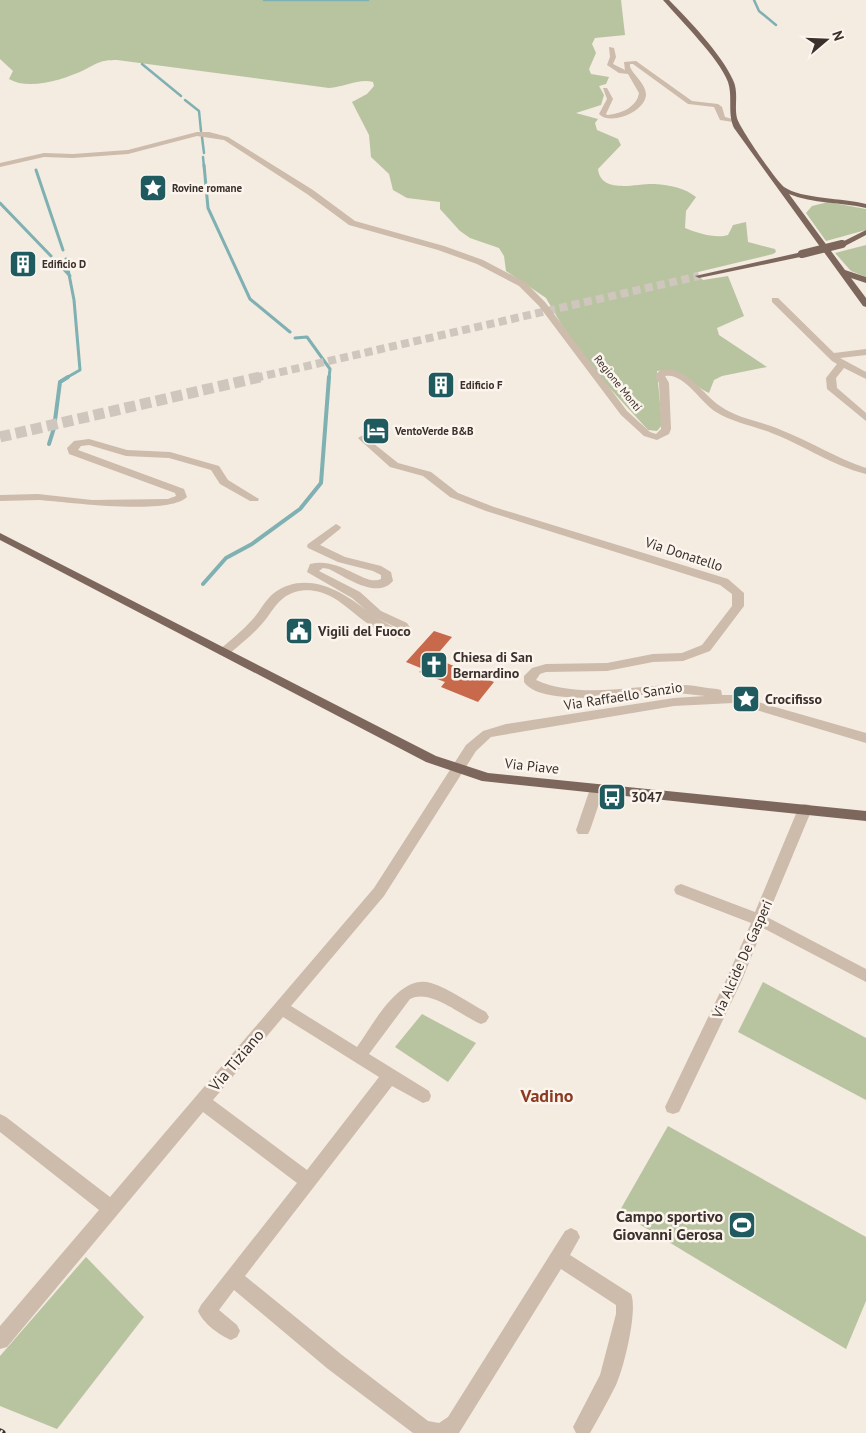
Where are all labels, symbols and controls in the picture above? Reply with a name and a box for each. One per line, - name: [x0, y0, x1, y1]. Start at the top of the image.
- north arrow: [801, 15, 851, 65]
- text: N: [828, 28, 848, 43]
- place icon: Rovine romane: [138, 173, 168, 203]
- place label: Rovine romane: [172, 181, 243, 195]
- building icon: Edificio D: [8, 249, 38, 279]
- place label: Edificio D: [42, 257, 86, 271]
- street label: Regione Monti: [591, 352, 645, 414]
- building icon: Edificio F: [426, 370, 456, 400]
- place label: Edificio F: [460, 378, 503, 392]
- hotel icon: VentoVerde B&B: [361, 416, 391, 446]
- place label: VentoVerde B&B: [394, 424, 474, 438]
- street label: Via Donatello: [642, 533, 725, 575]
- public building icon: Vigili del Fuoco: [284, 616, 314, 646]
- place label: Vigili del Fuoco: [317, 622, 411, 640]
- place label: Chiesa di San Bernardino: [453, 648, 533, 682]
- church icon: Chiesa di San Bernardino: [419, 650, 449, 680]
- street label: Via Raffaello Sanzio: [562, 678, 683, 714]
- place icon: Crocifisso: [731, 684, 761, 714]
- place label: Crocifisso: [765, 690, 822, 708]
- street label: Via Piave: [503, 754, 560, 778]
- bus stop icon: 3047: [597, 782, 627, 812]
- place label: 3047: [631, 788, 663, 806]
- street label: Via Alcide De Gasperi: [707, 897, 776, 1022]
- street label: Via Tiziano: [204, 1025, 268, 1096]
- district label: Vadino: [520, 1084, 574, 1107]
- place label: Campo sportivo Giovanni Gerosa: [613, 1206, 723, 1244]
- sports icon: Campo sportivo Giovanni Gerosa: [727, 1210, 757, 1240]

